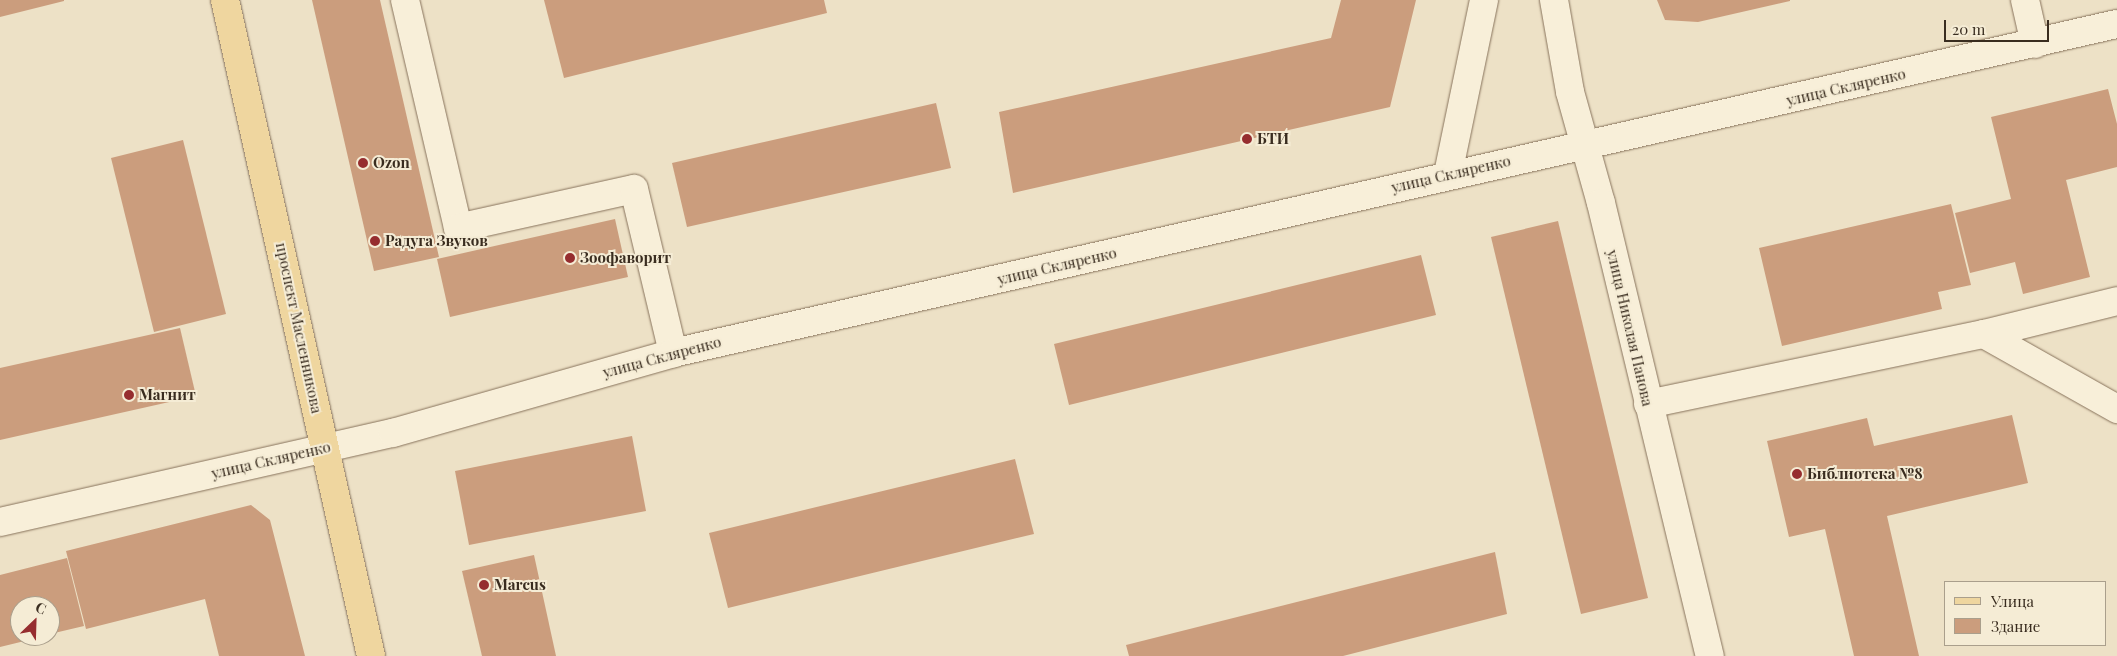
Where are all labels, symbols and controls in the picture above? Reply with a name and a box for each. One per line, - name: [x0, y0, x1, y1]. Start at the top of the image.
- scale bar: [1947, 10, 2052, 42]
- text: 20 m: [1952, 19, 1985, 39]
- street label: улица Скляренко: [1785, 65, 1907, 109]
- place label: БТИ: [1257, 130, 1289, 148]
- marker: БТИ: [1241, 133, 1253, 145]
- street label: улица Скляренко: [1390, 152, 1512, 196]
- place label: Ozon: [373, 154, 410, 172]
- marker: Ozon: [357, 157, 369, 169]
- place label: Радуга Звуков: [385, 232, 488, 250]
- marker: Радуга Звуков: [369, 235, 381, 247]
- street label: проспект Масленникова: [272, 241, 326, 415]
- street label: улица Скляренко: [996, 244, 1118, 288]
- street label: улица Николая Панова: [1603, 248, 1657, 408]
- place label: Зоофаворит: [580, 249, 671, 267]
- marker: Зоофаворит: [564, 252, 576, 264]
- street label: улица Скляренко: [601, 333, 723, 381]
- place label: Магнит: [139, 386, 196, 404]
- marker: Магнит: [123, 389, 135, 401]
- street label: улица Скляренко: [210, 438, 332, 482]
- place label: Библиотека №8: [1807, 465, 1923, 483]
- marker: Библиотека №8: [1791, 468, 1803, 480]
- place label: Marcus: [494, 576, 546, 594]
- marker: Marcus: [478, 579, 490, 591]
- legend: [1944, 581, 2107, 646]
- text: Улица: [1991, 591, 2034, 611]
- north arrow: [10, 596, 60, 646]
- text: С: [33, 597, 49, 618]
- text: Здание: [1991, 616, 2040, 636]

